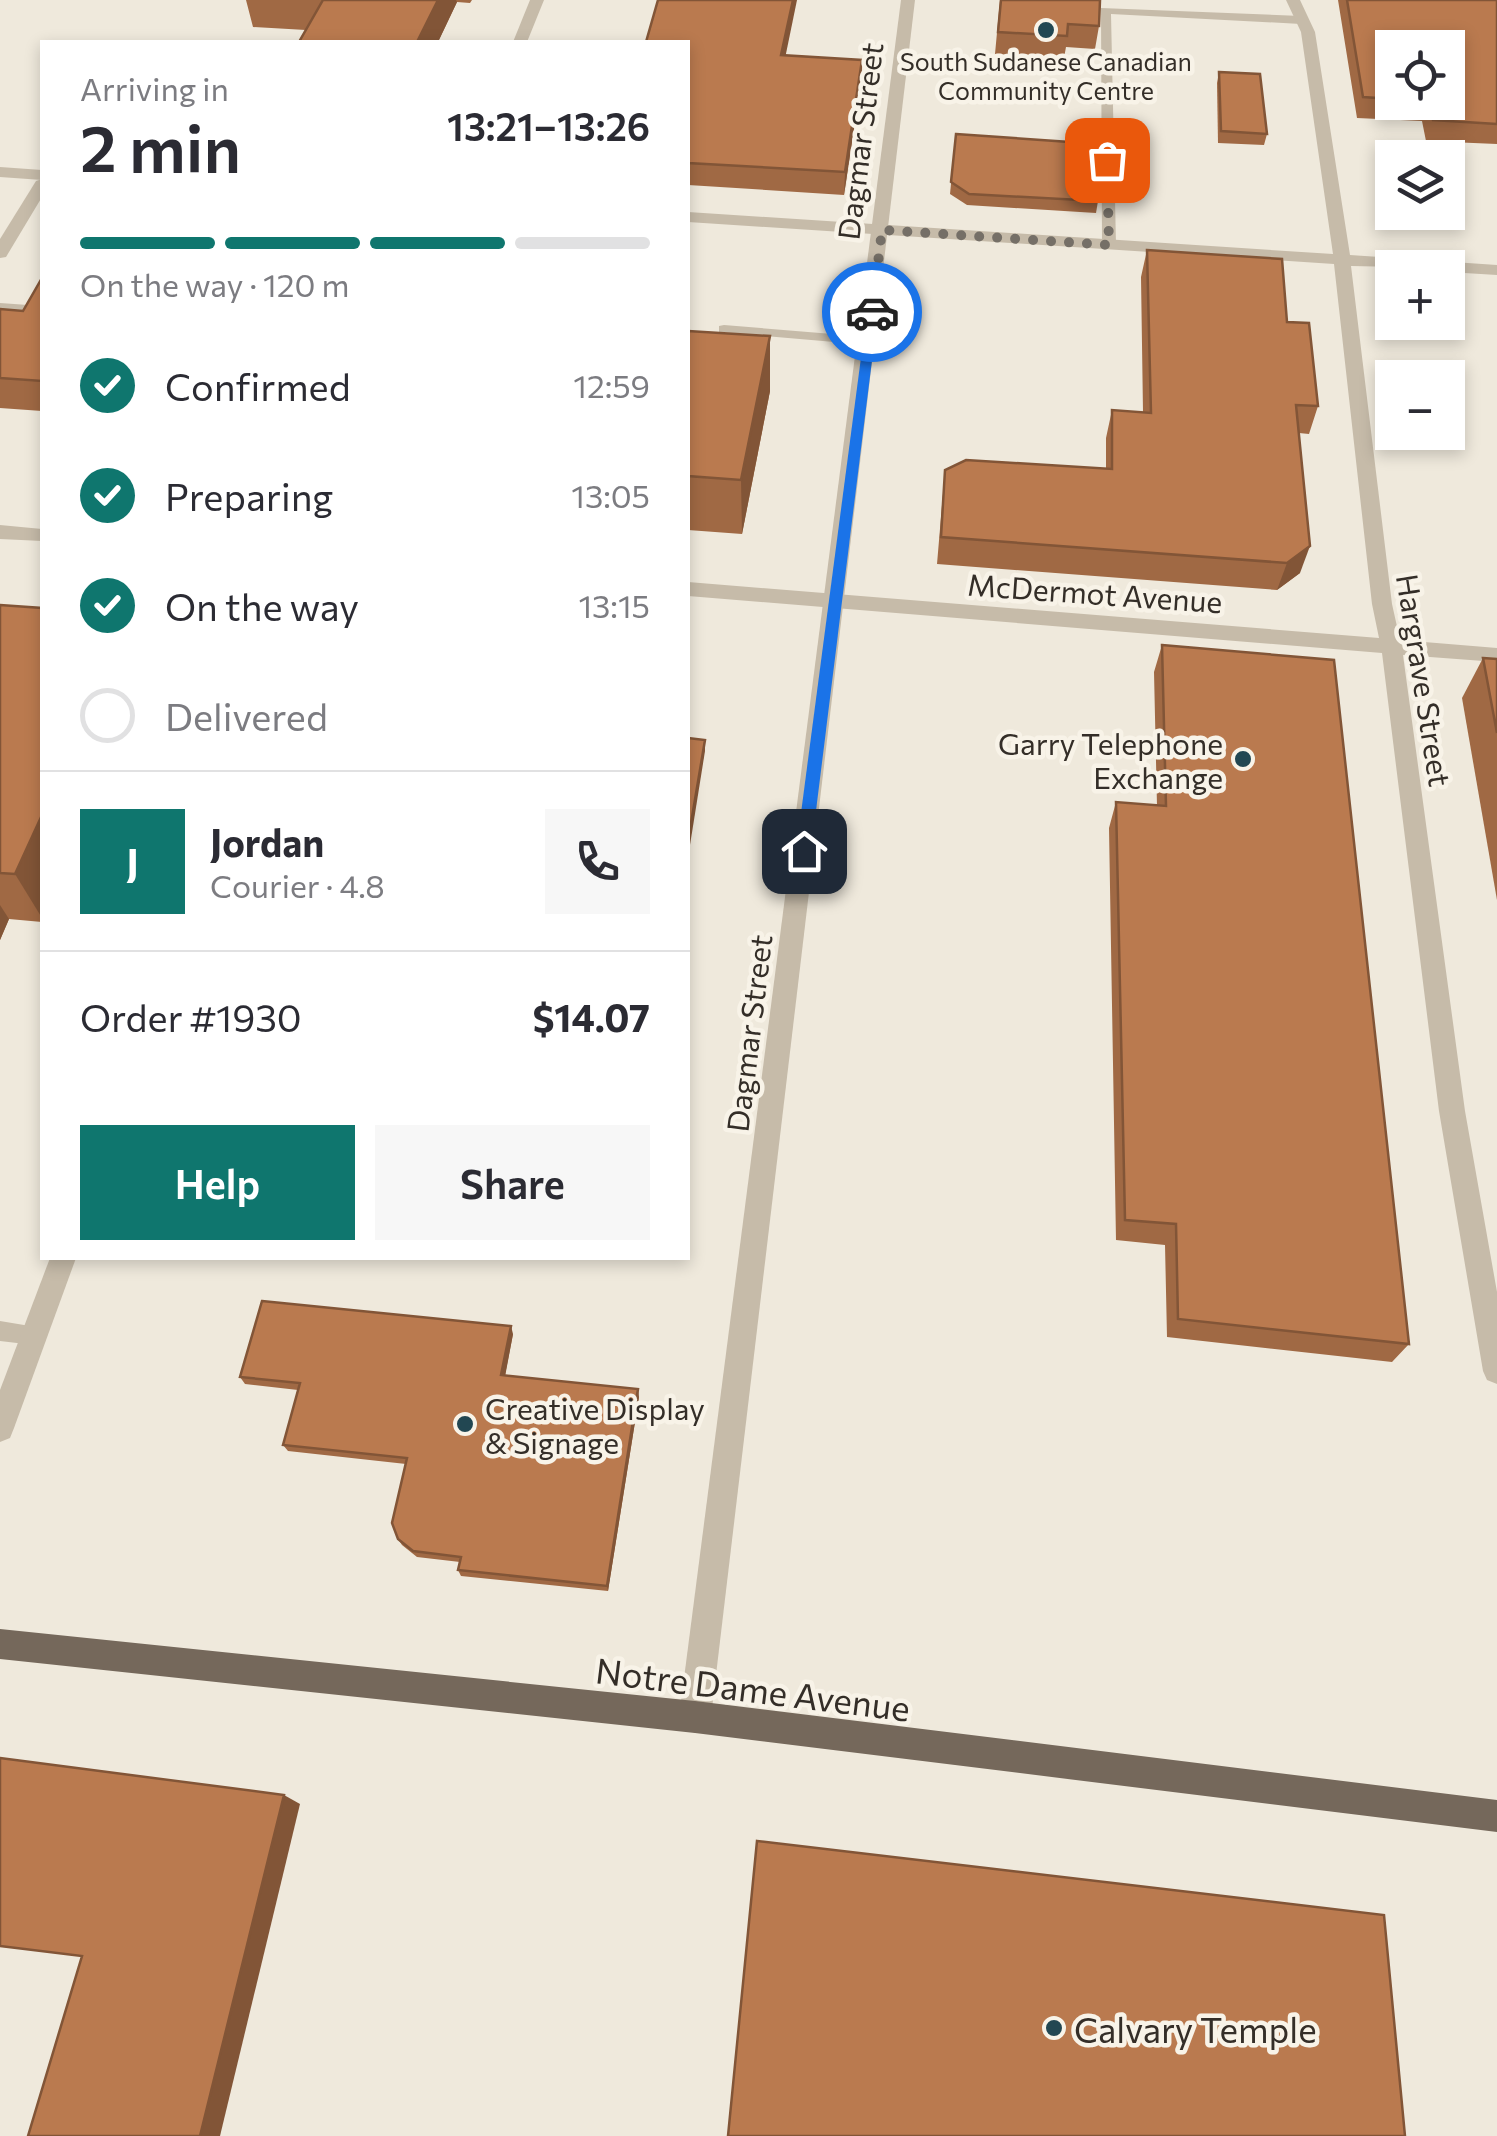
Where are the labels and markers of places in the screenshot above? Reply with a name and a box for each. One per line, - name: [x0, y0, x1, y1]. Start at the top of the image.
- marker: South Sudanese Canadian Community Centre: [1035, 19, 1057, 41]
- place label: South Sudanese Canadian Community Centre: [900, 46, 1192, 105]
- pin: [1065, 118, 1150, 203]
- place label: Garry Telephone Exchange: [998, 724, 1223, 795]
- marker: Garry Telephone Exchange: [1232, 748, 1254, 770]
- pin: [762, 809, 847, 894]
- place label: Creative Display & Signage: [485, 1389, 705, 1460]
- marker: Creative Display & Signage: [454, 1413, 476, 1435]
- place label: Calvary Temple: [1074, 2007, 1317, 2050]
- marker: Calvary Temple: [1043, 2017, 1065, 2039]

